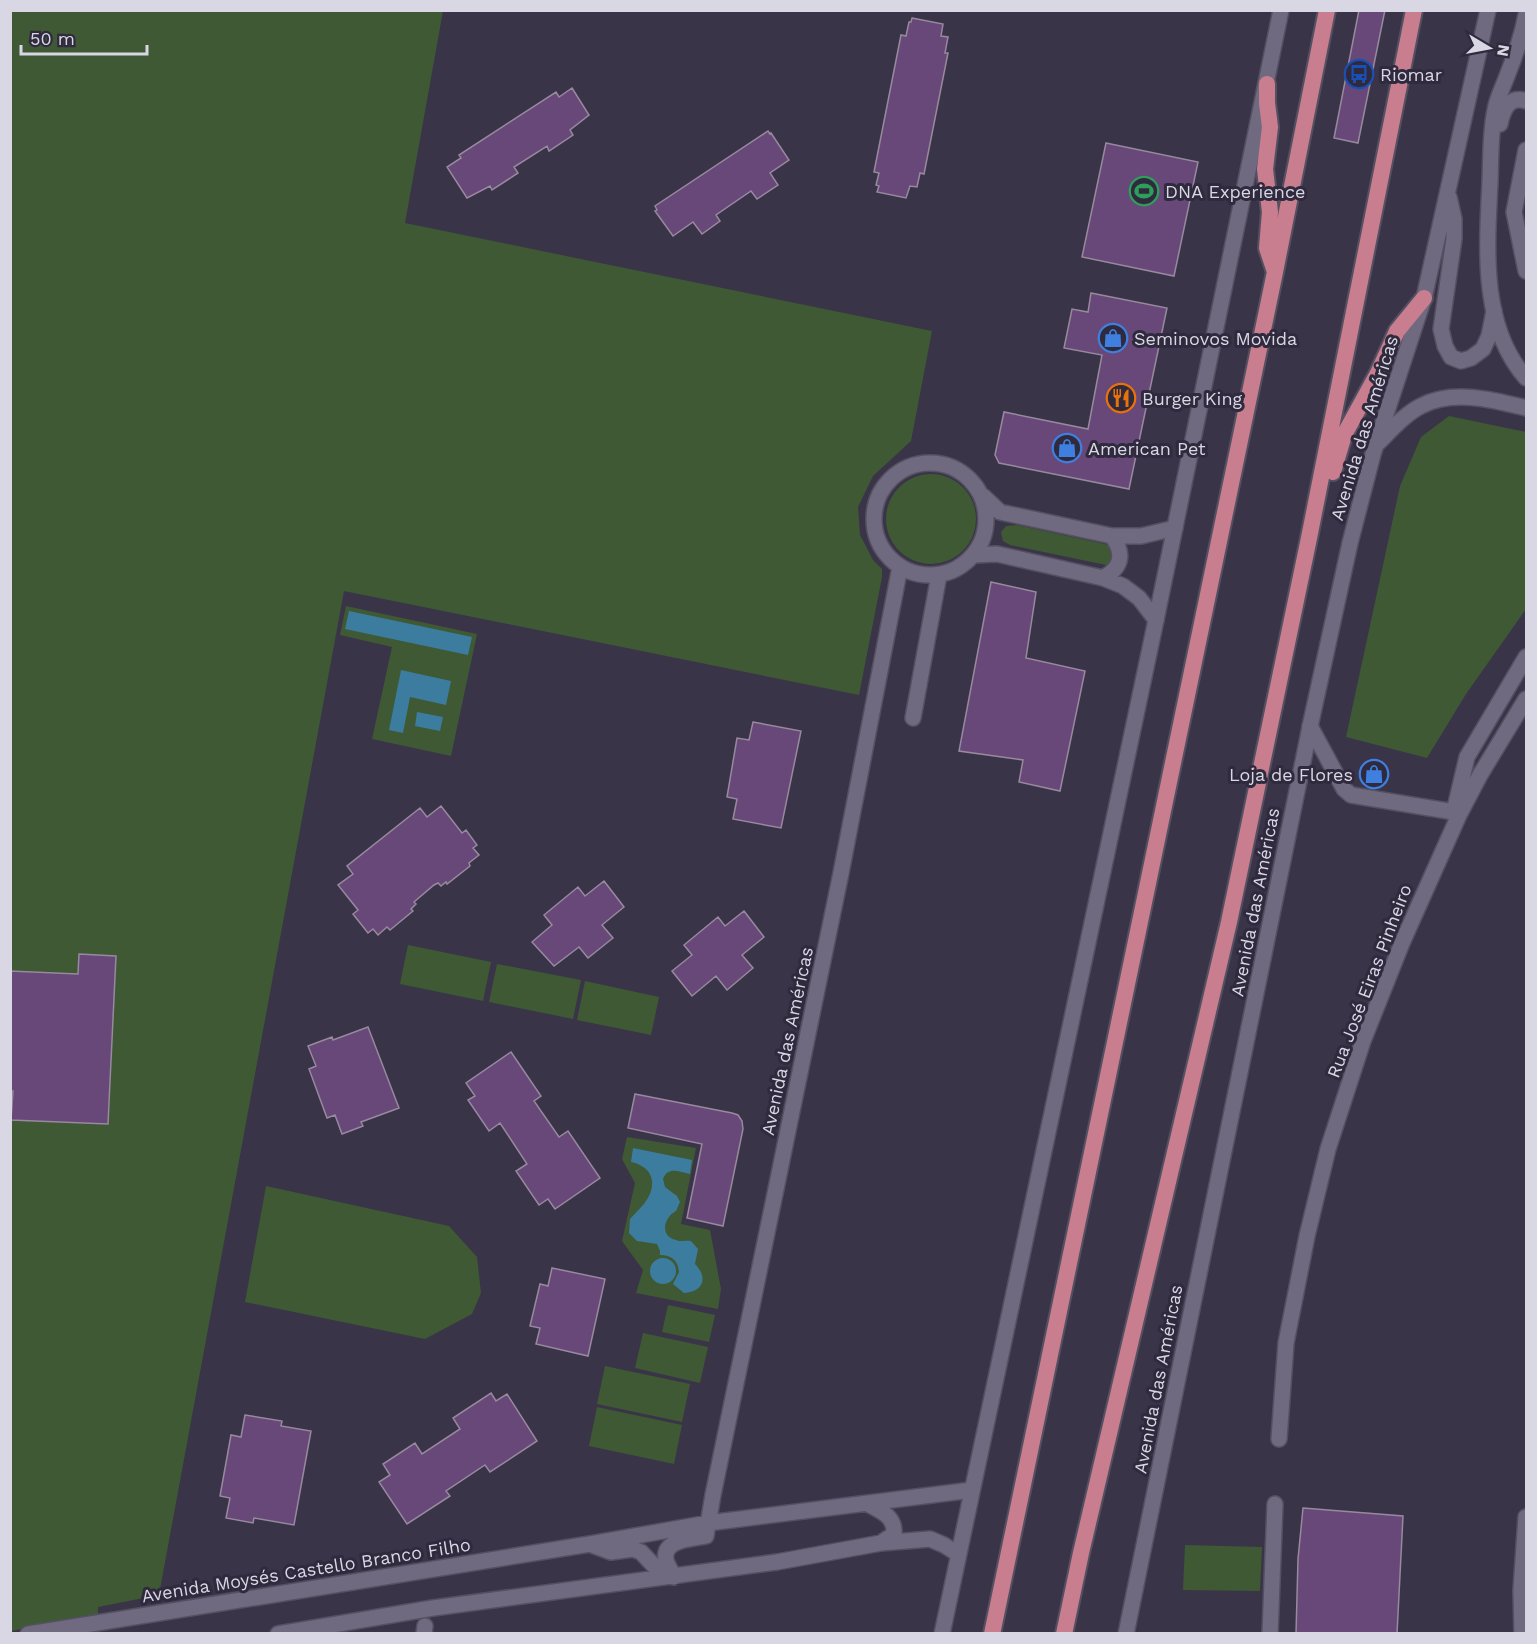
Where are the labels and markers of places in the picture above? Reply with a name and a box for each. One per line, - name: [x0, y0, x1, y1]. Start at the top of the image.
- bus stop icon: Riomar: [1343, 58, 1375, 90]
- place label: Riomar: [1380, 64, 1442, 85]
- sports icon: DNA Experience: [1128, 175, 1160, 207]
- place label: DNA Experience: [1165, 181, 1305, 202]
- shop icon: Seminovos Movida: [1097, 322, 1129, 354]
- place label: Seminovos Movida: [1134, 328, 1297, 349]
- restaurant icon: Burger King: [1105, 382, 1137, 414]
- place label: Burger King: [1142, 388, 1243, 409]
- shop icon: American Pet: [1051, 432, 1083, 464]
- place label: American Pet: [1088, 438, 1206, 459]
- shop icon: Loja de Flores: [1358, 758, 1390, 790]
- place label: Loja de Flores: [1229, 764, 1353, 785]

